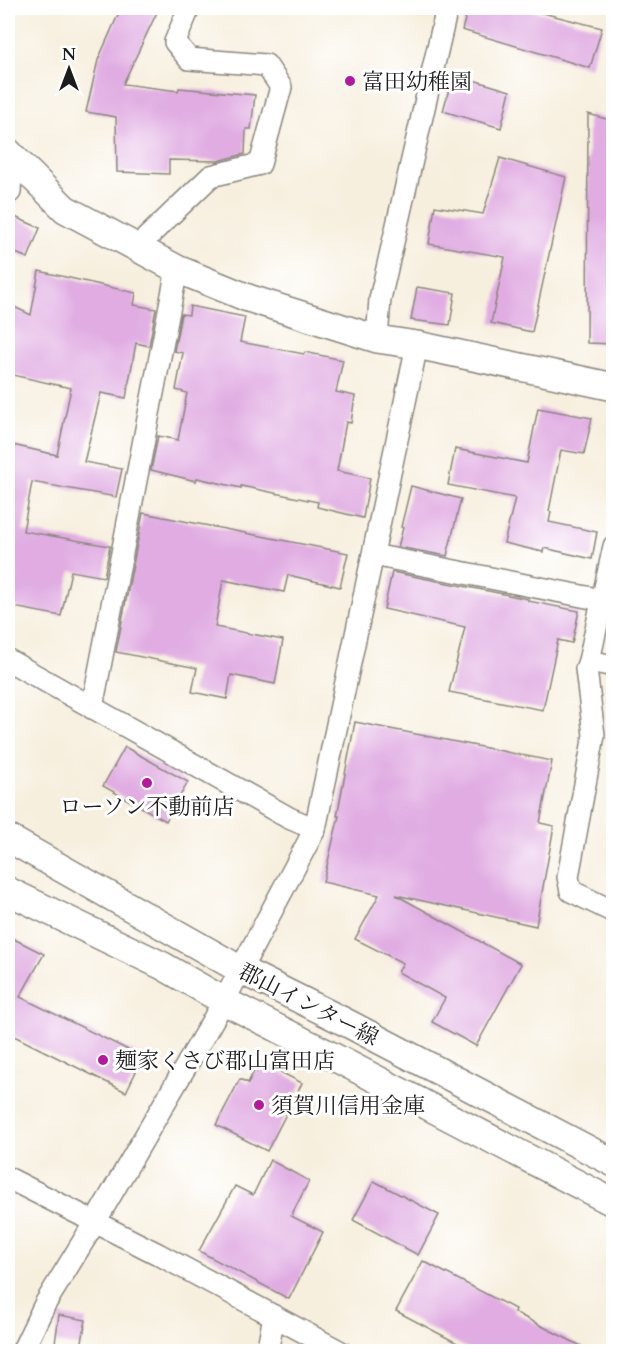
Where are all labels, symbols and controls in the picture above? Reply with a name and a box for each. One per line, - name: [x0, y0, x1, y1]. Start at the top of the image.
- north arrow: [39, 39, 99, 99]
- text: N: [62, 44, 76, 66]
- place label: 富田幼稚園: [362, 67, 472, 97]
- marker: 富田幼稚園: [343, 74, 357, 88]
- marker: ローソン不動前店: [140, 776, 154, 790]
- place label: ローソン不動前店: [59, 792, 235, 822]
- street label: 郡山インター線: [234, 957, 384, 1053]
- place label: 麺家くさび郡山富田店: [115, 1046, 335, 1076]
- marker: 麺家くさび郡山富田店: [96, 1053, 110, 1067]
- place label: 須賀川信用金庫: [271, 1091, 425, 1121]
- marker: 須賀川信用金庫: [252, 1098, 266, 1112]

